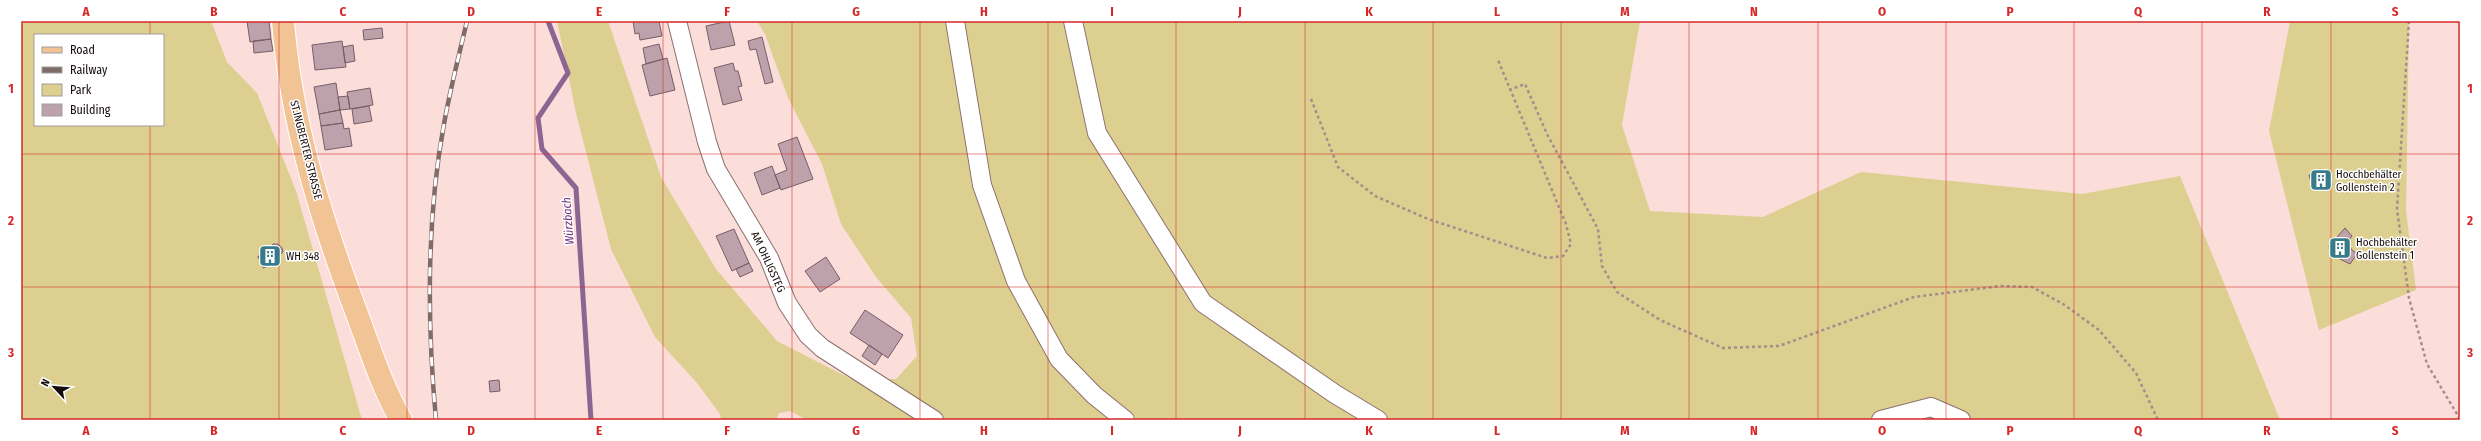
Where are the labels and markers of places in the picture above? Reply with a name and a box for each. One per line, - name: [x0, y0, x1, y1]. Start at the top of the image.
- building icon: Hocchbehälter Gollenstein 2: [2308, 167, 2334, 193]
- place label: Hocchbehälter Gollenstein 2: [2336, 168, 2402, 194]
- building icon: Hochbehälter Gollenstein 1: [2327, 235, 2353, 261]
- place label: Hochbehälter Gollenstein 1: [2356, 236, 2417, 262]
- building icon: WH 348: [257, 243, 283, 269]
- place label: WH 348: [286, 250, 320, 263]

